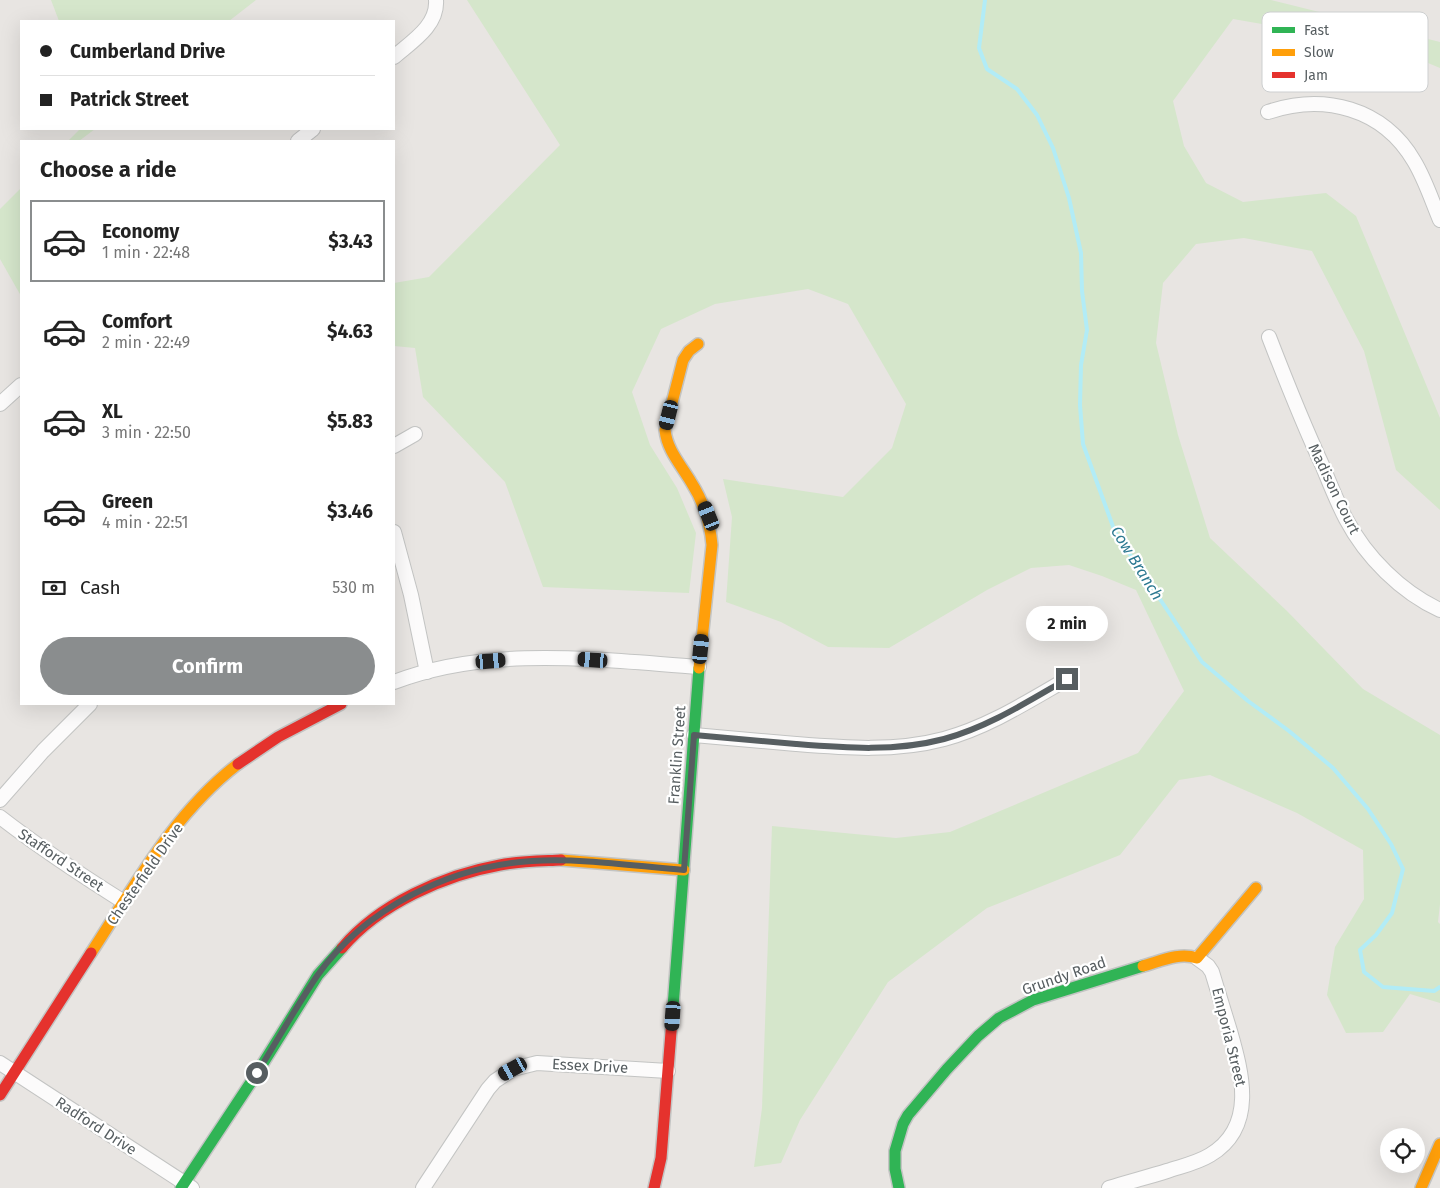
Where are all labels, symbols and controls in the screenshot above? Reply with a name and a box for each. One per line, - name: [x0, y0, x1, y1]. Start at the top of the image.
- legend: [1262, 12, 1428, 92]
- text: Fast: [1304, 22, 1330, 39]
- text: Cumberland Drive: [70, 40, 225, 63]
- text: Slow: [1304, 44, 1334, 61]
- text: Jam: [1304, 67, 1328, 84]
- text: Patrick Street: [70, 88, 189, 111]
- text: Choose a ride: [40, 156, 176, 183]
- icon: car: [42, 219, 87, 264]
- text: Economy: [102, 220, 179, 243]
- text: $3.43: [328, 230, 373, 253]
- text: 1 min · 22:48: [102, 243, 190, 262]
- icon: car: [42, 309, 87, 354]
- text: Comfort: [102, 310, 172, 333]
- text: $4.63: [327, 320, 373, 343]
- text: 2 min · 22:49: [102, 333, 190, 352]
- icon: car: [42, 399, 87, 444]
- car: [658, 399, 679, 431]
- text: XL: [102, 400, 123, 423]
- text: $5.83: [327, 410, 373, 433]
- text: 3 min · 22:50: [102, 423, 191, 442]
- street label: Madison Court: [1304, 441, 1364, 538]
- icon: car: [42, 489, 87, 534]
- text: Green: [102, 490, 153, 513]
- car: [696, 499, 721, 533]
- text: $3.46: [327, 500, 373, 523]
- text: 4 min · 22:51: [102, 513, 189, 532]
- water label: Cow Branch: [1107, 522, 1167, 604]
- icon: cash: [40, 574, 68, 602]
- text: Cash: [80, 576, 121, 599]
- text: 530 m: [332, 578, 375, 597]
- callout: 2 min: [1026, 606, 1108, 642]
- text: 2 min: [1047, 614, 1087, 633]
- car: [691, 633, 710, 665]
- button: Confirm: [40, 637, 375, 695]
- car: [577, 651, 608, 669]
- car: [475, 652, 506, 670]
- route end: [1056, 668, 1078, 690]
- street label: Franklin Street: [665, 705, 689, 805]
- street label: Chesterfield Drive: [103, 819, 187, 929]
- street label: Stafford Street: [15, 825, 108, 896]
- street label: Grundy Road: [1020, 953, 1108, 999]
- street label: Emporia Street: [1208, 986, 1250, 1089]
- car: [664, 1001, 681, 1031]
- car: [496, 1055, 529, 1083]
- street label: Essex Drive: [551, 1055, 629, 1077]
- route start: [246, 1062, 268, 1084]
- street label: Radford Drive: [52, 1093, 140, 1159]
- map controls: [1380, 1128, 1425, 1173]
- button: locate: [1380, 1128, 1425, 1173]

